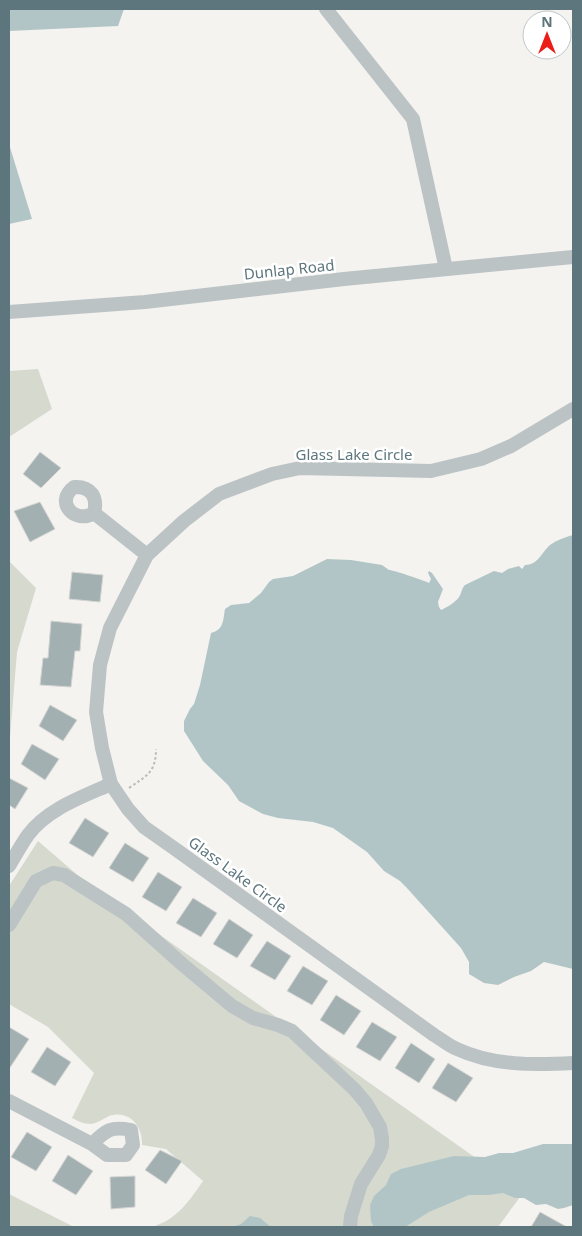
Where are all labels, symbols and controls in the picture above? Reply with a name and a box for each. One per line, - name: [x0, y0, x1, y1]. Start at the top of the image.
- north arrow: [522, 10, 572, 60]
- text: N: [541, 12, 553, 31]
- street label: Dunlap Road: [243, 254, 335, 284]
- street label: Glass Lake Circle: [296, 444, 412, 464]
- street label: Glass Lake Circle: [185, 832, 291, 916]

